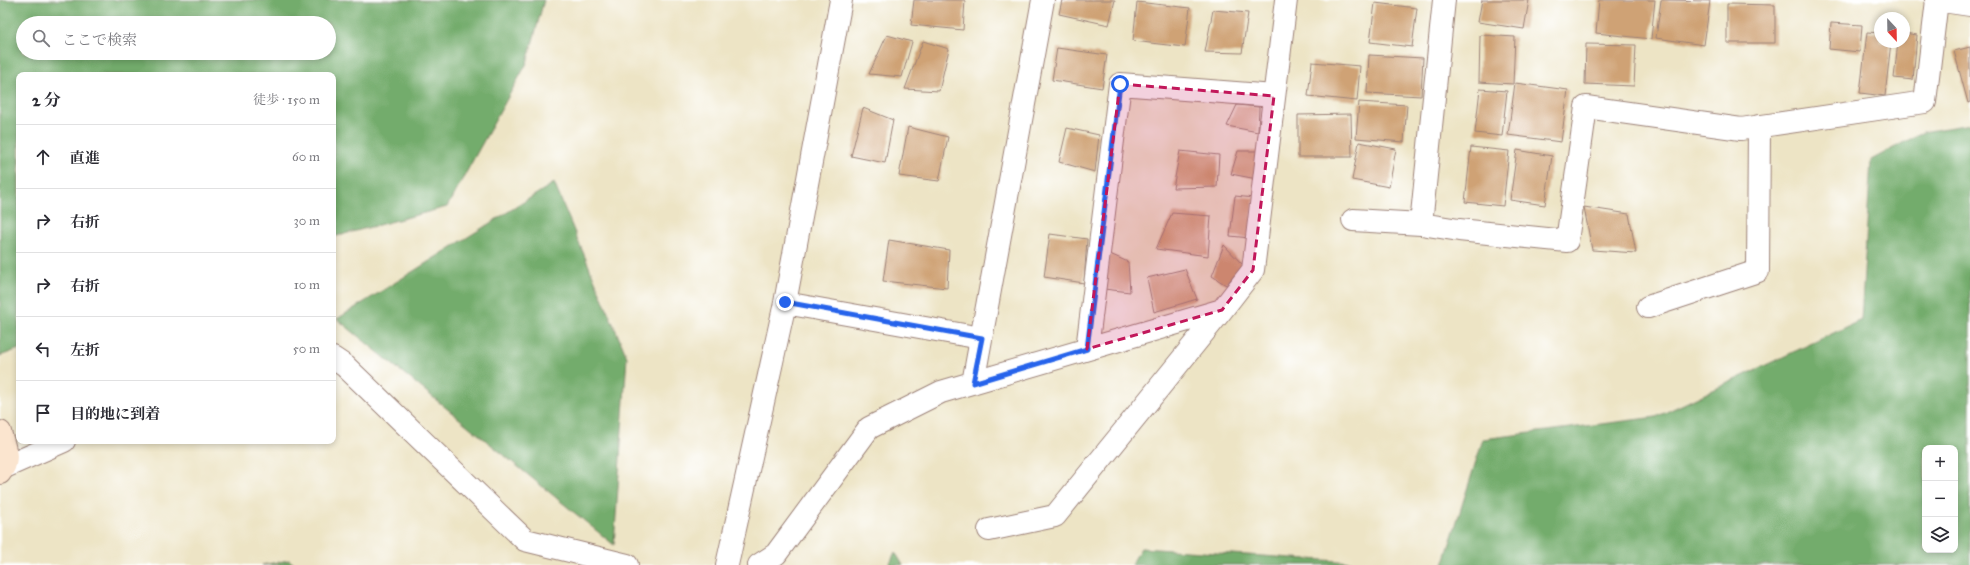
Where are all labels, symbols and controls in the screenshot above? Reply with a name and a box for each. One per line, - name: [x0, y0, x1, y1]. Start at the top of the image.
- north arrow: [1874, 12, 1910, 48]
- search box: [16, 16, 336, 60]
- icon: search: [30, 27, 52, 49]
- text: ここで検索: [62, 31, 137, 49]
- route start: [1111, 75, 1129, 93]
- text: 2 分: [32, 90, 61, 111]
- text: 徒歩 · 150 m: [253, 92, 320, 108]
- icon: ahead: [32, 146, 54, 168]
- text: 直進: [70, 149, 100, 167]
- text: 60 m: [292, 149, 320, 165]
- icon: right: [32, 210, 54, 232]
- text: 右折: [70, 213, 100, 231]
- text: 30 m: [294, 213, 320, 229]
- icon: right: [32, 274, 54, 296]
- text: 右折: [70, 277, 100, 295]
- text: 10 m: [294, 277, 320, 293]
- route end: [776, 293, 794, 311]
- icon: left: [32, 338, 54, 360]
- text: 左折: [70, 341, 100, 359]
- text: 50 m: [293, 341, 320, 357]
- icon: arrive: [32, 402, 54, 424]
- text: 目的地に到着: [70, 405, 160, 423]
- map controls: [1922, 445, 1958, 553]
- button: +: [1922, 445, 1958, 481]
- button: −: [1922, 481, 1958, 517]
- button: layers: [1922, 517, 1958, 553]

